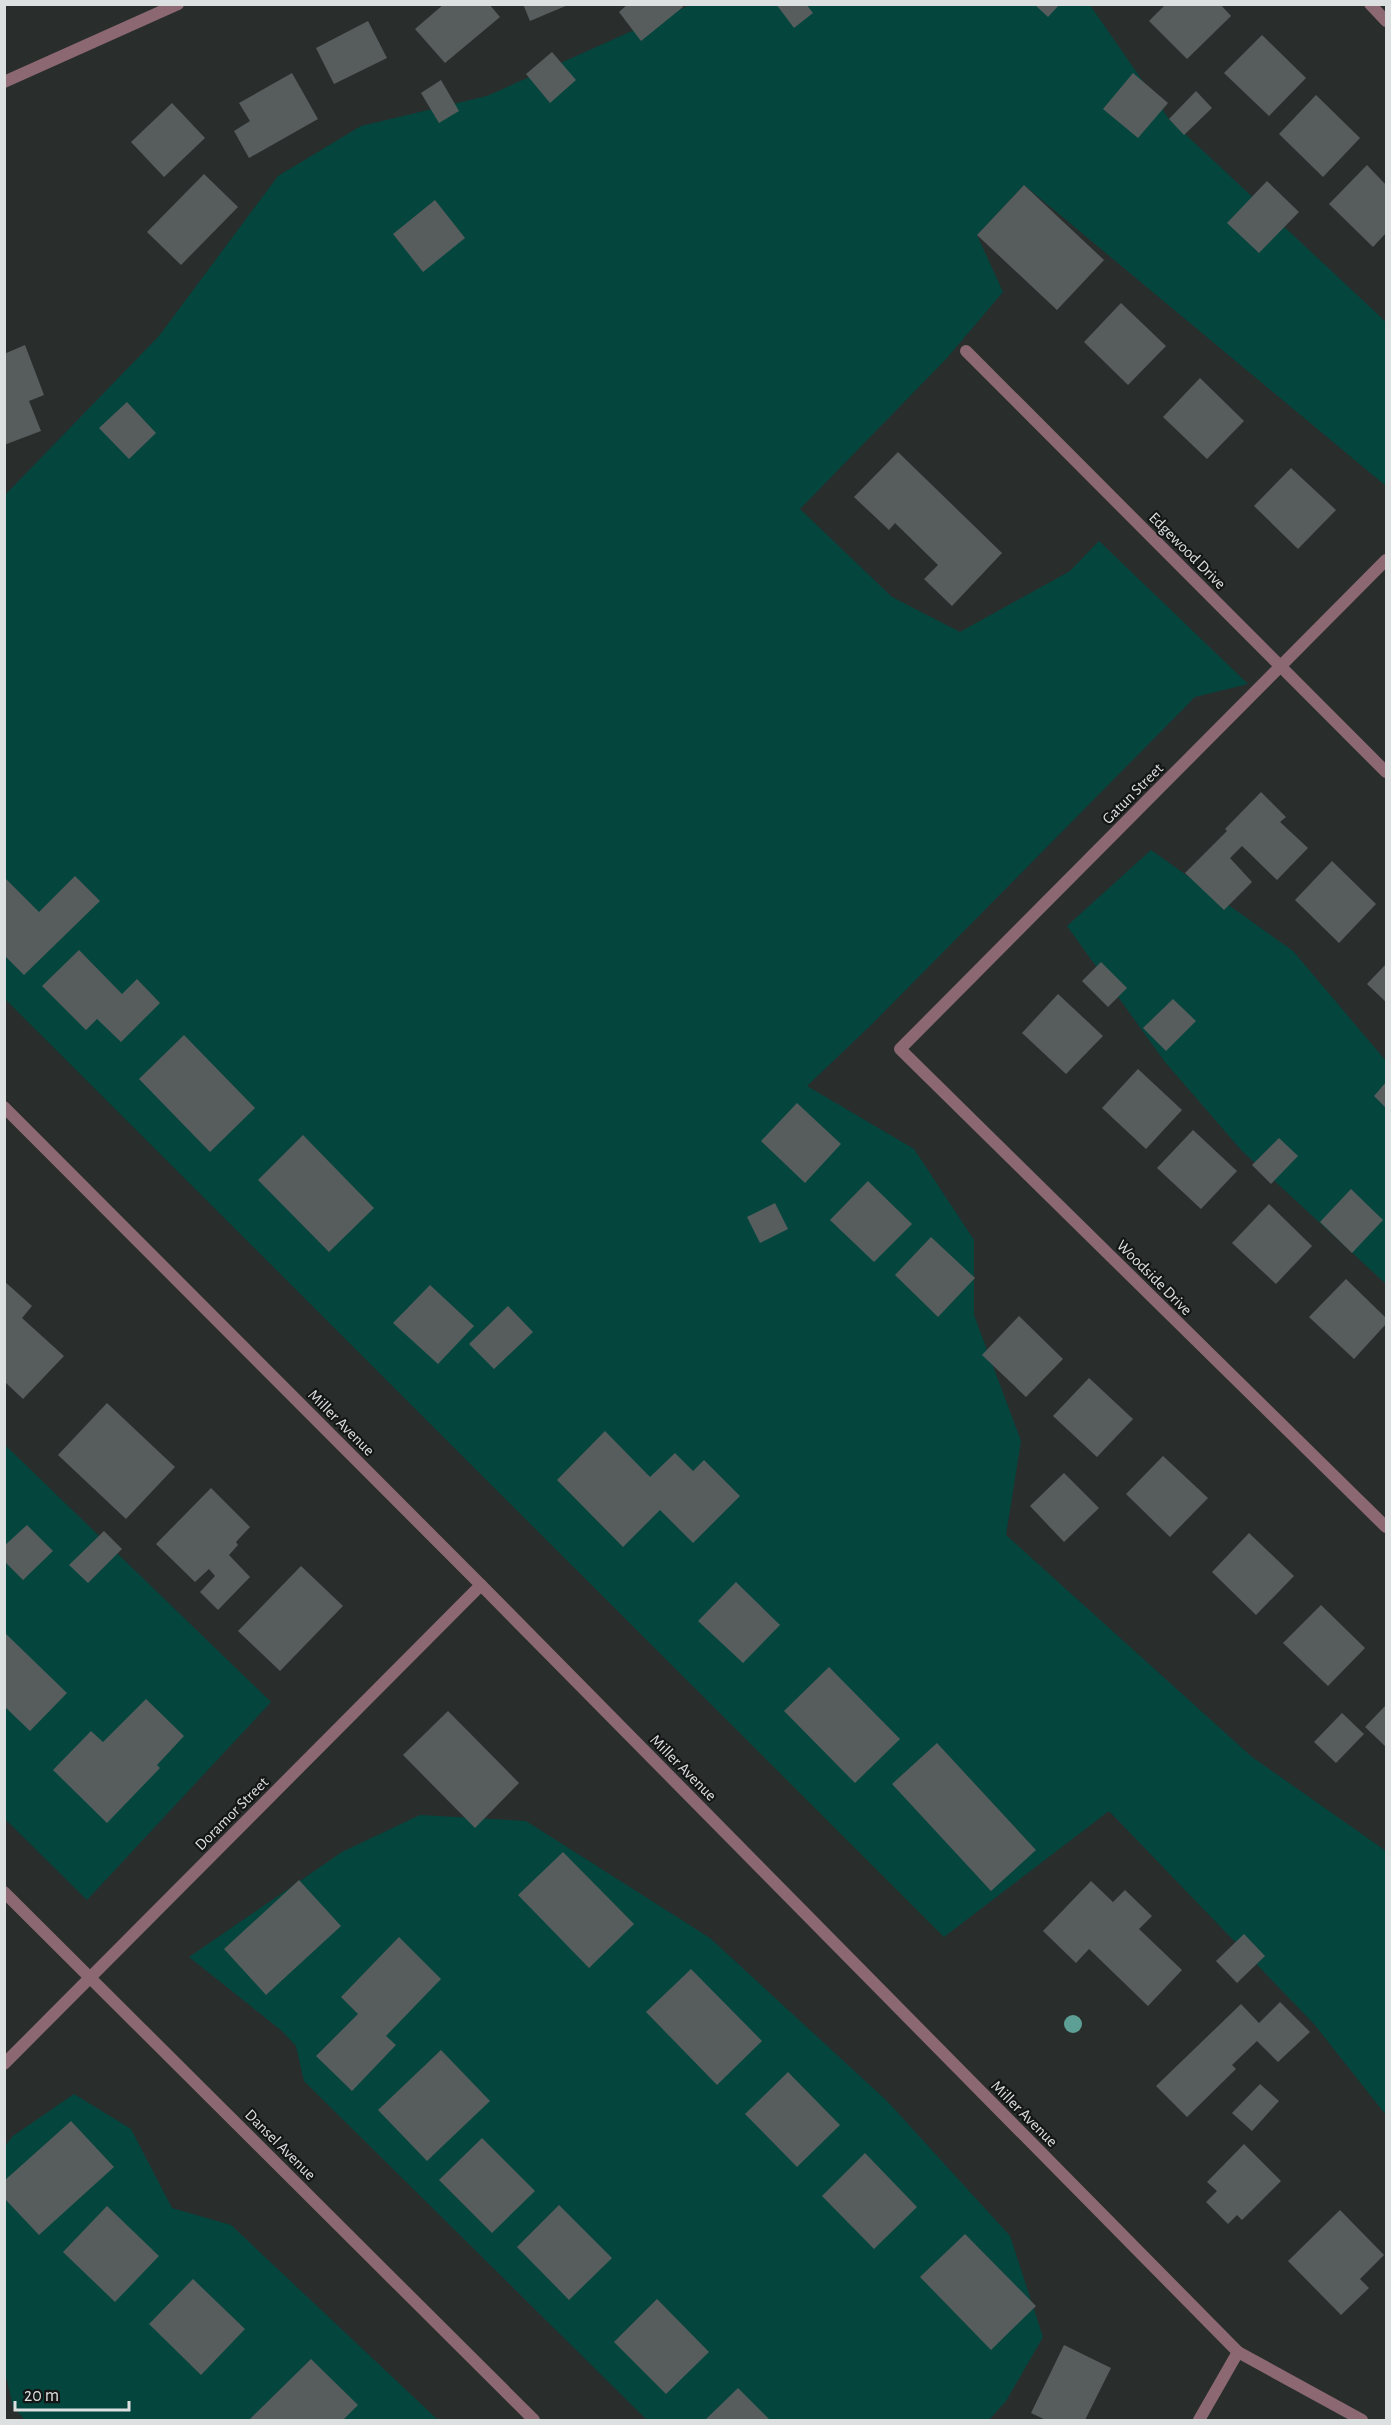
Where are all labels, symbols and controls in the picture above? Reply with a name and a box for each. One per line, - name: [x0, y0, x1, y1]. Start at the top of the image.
- street label: Edgewood Drive: [1146, 509, 1229, 592]
- street label: Gatun Street: [1099, 760, 1166, 827]
- street label: Woodside Drive: [1114, 1237, 1195, 1318]
- street label: Miller Avenue: [305, 1387, 377, 1459]
- street label: Miller Avenue: [647, 1732, 719, 1804]
- street label: Doramor Street: [192, 1774, 271, 1853]
- street label: Miller Avenue: [988, 2078, 1060, 2150]
- street label: Dansel Avenue: [242, 2106, 319, 2183]
- scale bar: [15, 2374, 129, 2412]
- text: 20 m: [24, 2387, 59, 2405]

